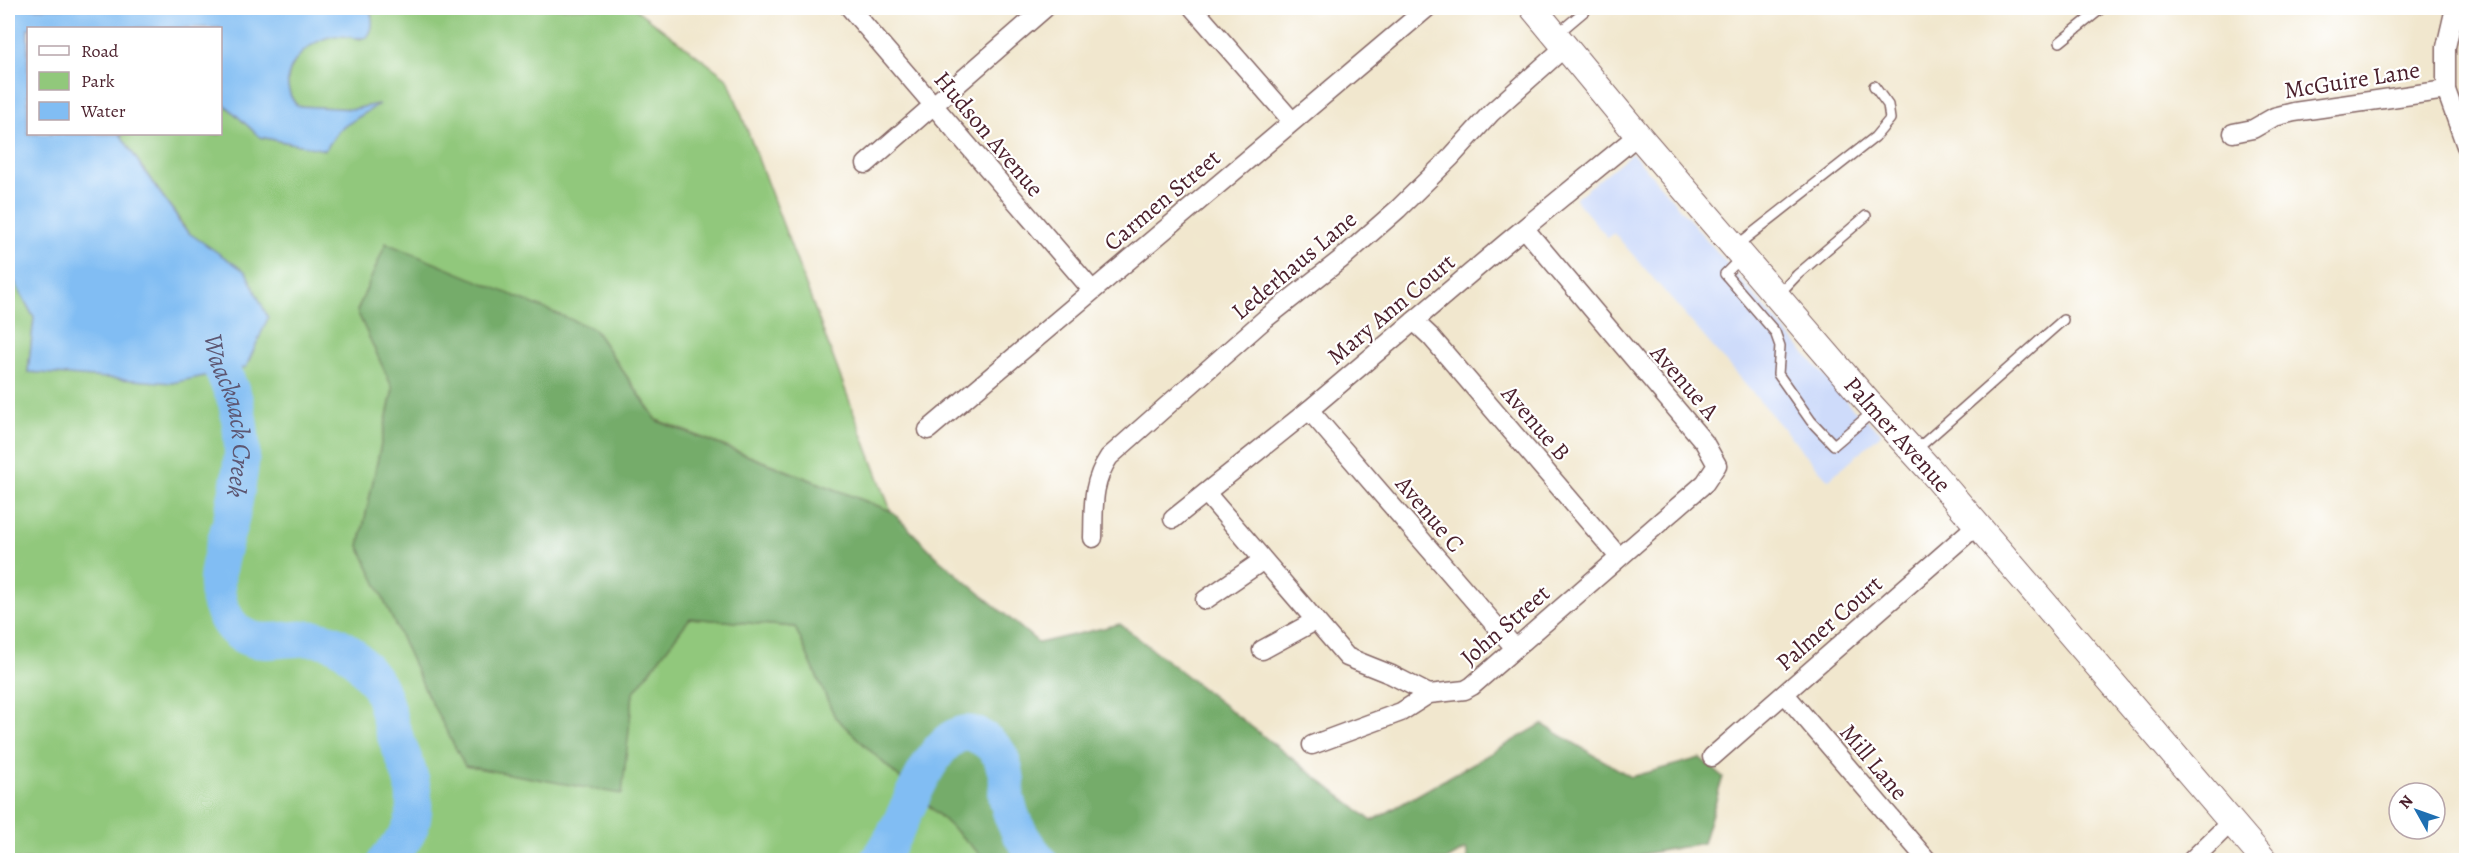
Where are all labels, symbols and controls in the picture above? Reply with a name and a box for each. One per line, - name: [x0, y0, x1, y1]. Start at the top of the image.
- legend: [27, 27, 222, 135]
- text: Road: [81, 39, 119, 63]
- street label: McGuire Lane: [2282, 53, 2422, 107]
- street label: Hudson Avenue: [927, 64, 1051, 204]
- text: Park: [81, 69, 115, 93]
- text: Water: [80, 99, 126, 123]
- street label: Carmen Street: [1097, 142, 1227, 258]
- street label: Lederhaus Lane: [1225, 203, 1363, 327]
- street label: Mary Ann Court: [1320, 246, 1462, 372]
- water label: Waackaack Creek: [195, 332, 259, 500]
- street label: Avenue A: [1643, 337, 1727, 427]
- street label: Palmer Avenue: [1837, 370, 1958, 499]
- street label: Avenue B: [1494, 378, 1578, 468]
- street label: Avenue C: [1388, 468, 1472, 559]
- street label: Palmer Court: [1769, 568, 1889, 678]
- street label: John Street: [1454, 577, 1557, 673]
- street label: Mill Lane: [1833, 717, 1915, 807]
- north arrow: [2387, 781, 2447, 841]
- text: N: [2394, 790, 2419, 814]

